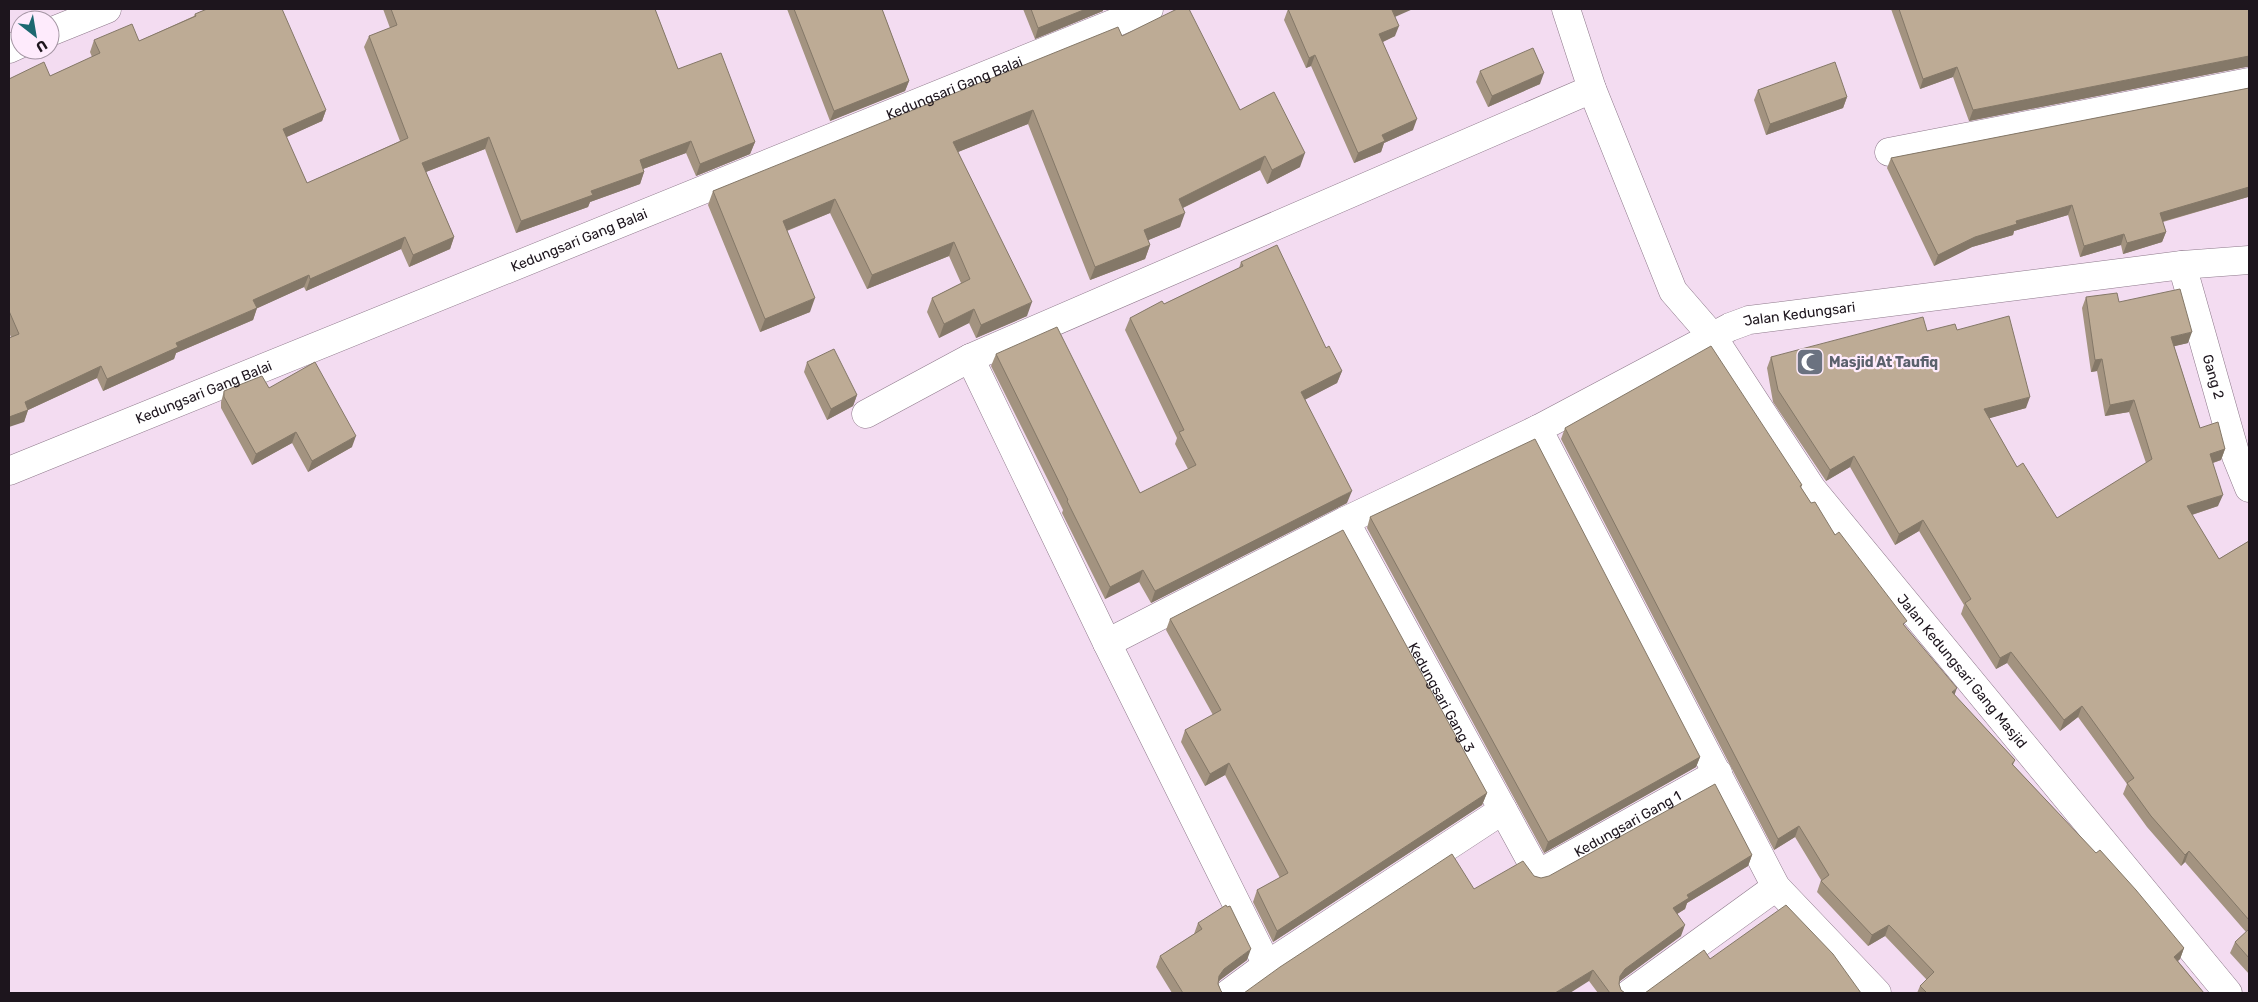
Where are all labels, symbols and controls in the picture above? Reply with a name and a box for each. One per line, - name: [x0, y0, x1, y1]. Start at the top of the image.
- north arrow: [10, 10, 60, 60]
- text: U: [33, 36, 50, 56]
- street label: Kedungsari Gang Balai: [884, 53, 1025, 123]
- street label: Kedungsari Gang Balai: [508, 205, 650, 275]
- street label: Jalan Kedungsari: [1741, 298, 1856, 330]
- mosque icon: Masjid At Taufiq: [1795, 347, 1825, 377]
- street label: Gang 2: [2199, 352, 2228, 401]
- place label: Masjid At Taufiq: [1829, 354, 1938, 371]
- street label: Kedungsari Gang Balai: [133, 357, 274, 427]
- street label: Jalan Kedungsari Gang Masjid: [1894, 590, 2031, 752]
- street label: Kedungsari Gang 3: [1405, 640, 1478, 755]
- street label: Kedungsari Gang 1: [1571, 787, 1684, 861]

